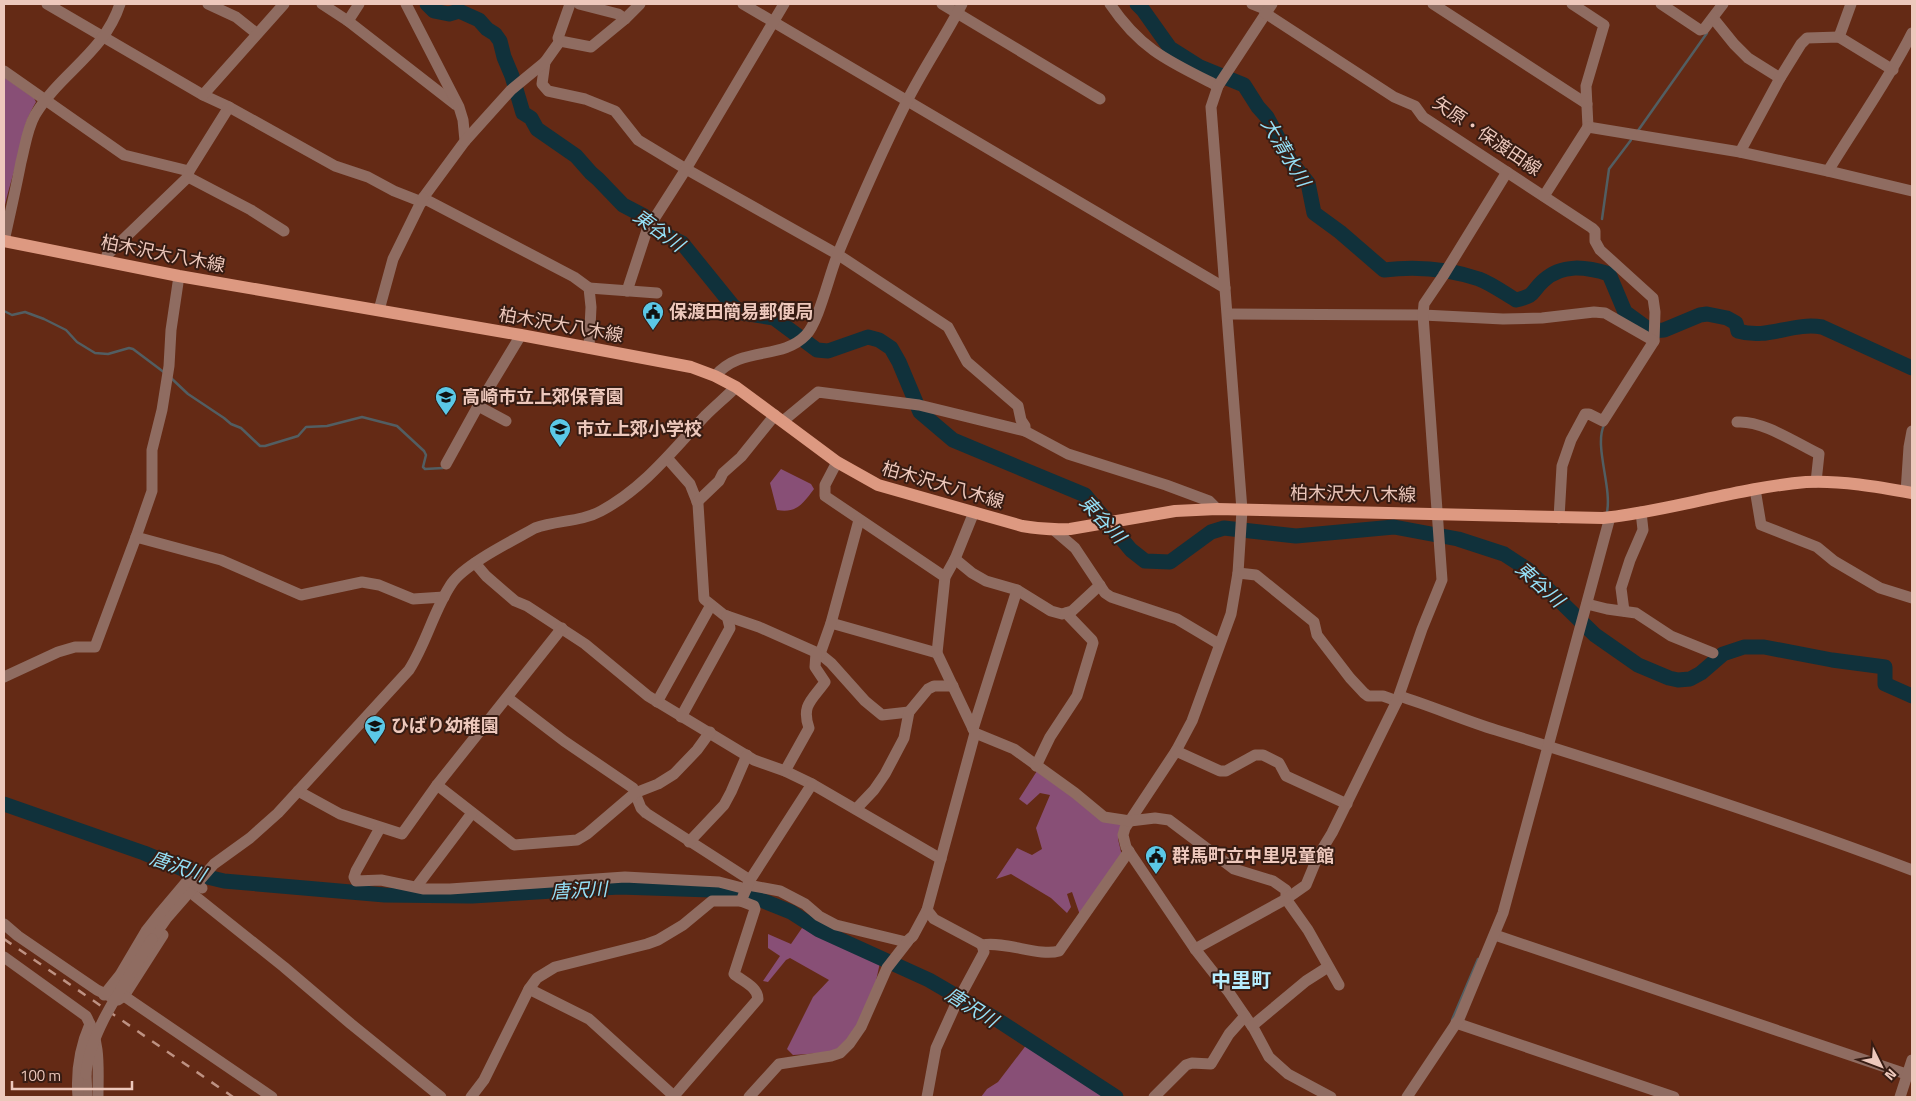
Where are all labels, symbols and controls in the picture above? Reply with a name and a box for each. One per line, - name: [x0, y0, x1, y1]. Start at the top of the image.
- street label: 矢原・保渡田線: [1428, 89, 1547, 182]
- water label: 大清水川: [1254, 112, 1319, 193]
- water label: 東谷川: [628, 201, 692, 259]
- street label: 柏木沢大八木線: [99, 228, 228, 279]
- place label: 保渡田簡易郵便局: [669, 298, 813, 325]
- street label: 柏木沢大八木線: [497, 300, 625, 349]
- public building icon: 保渡田簡易郵便局: [641, 300, 665, 331]
- place label: 高崎市立上郊保育園: [462, 383, 624, 410]
- school or university icon: 高崎市立上郊保育園: [434, 385, 458, 416]
- place label: 市立上郊小学校: [576, 415, 702, 442]
- school or university icon: 市立上郊小学校: [548, 417, 572, 448]
- street label: 柏木沢大八木線: [879, 454, 1007, 515]
- street label: 柏木沢大八木線: [1290, 479, 1416, 508]
- water label: 東谷川: [1073, 488, 1135, 551]
- water label: 東谷川: [1509, 554, 1573, 615]
- place label: ひばり幼稚園: [391, 712, 499, 739]
- school or university icon: ひばり幼稚園: [363, 714, 387, 745]
- place label: 群馬町立中里児童館: [1172, 842, 1334, 869]
- water label: 唐沢川: [146, 843, 212, 889]
- public building icon: 群馬町立中里児童館: [1144, 844, 1168, 875]
- water label: 唐沢川: [550, 873, 610, 905]
- district label: 中里町: [1211, 964, 1271, 995]
- water label: 唐沢川: [940, 979, 1006, 1035]
- north arrow: [1856, 1041, 1906, 1091]
- scale bar: [12, 1058, 132, 1090]
- text: 100 m: [20, 1064, 61, 1087]
- text: N: [1880, 1064, 1902, 1086]

